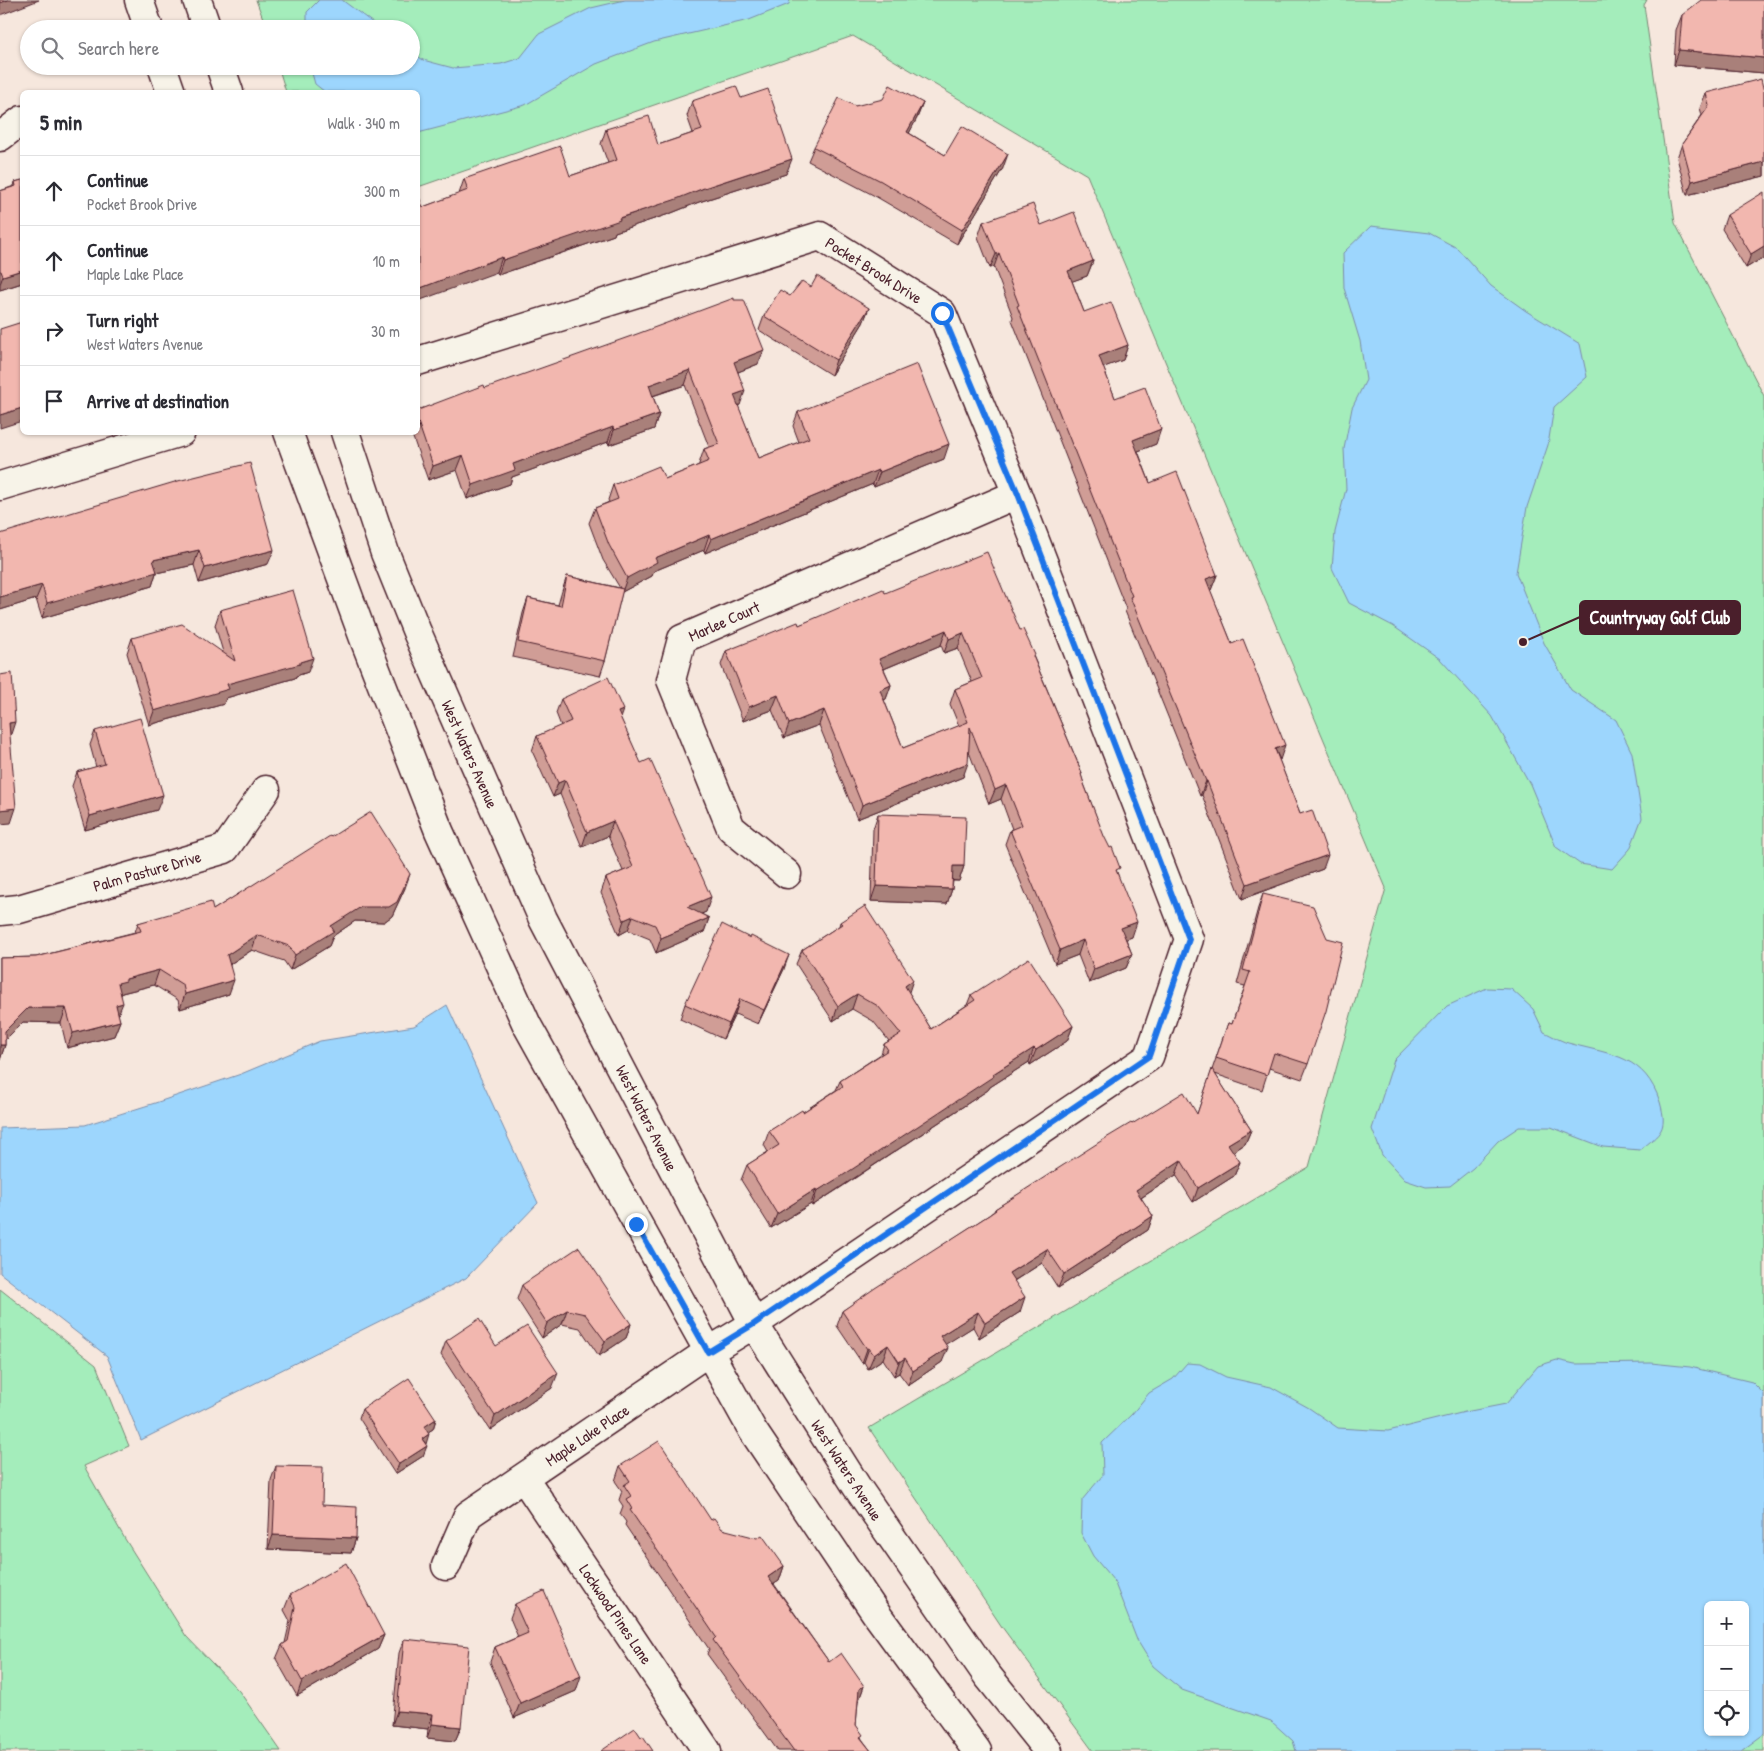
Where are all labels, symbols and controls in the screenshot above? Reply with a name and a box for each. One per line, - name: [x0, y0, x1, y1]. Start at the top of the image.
- search box: [20, 20, 420, 75]
- icon: search: [38, 34, 66, 62]
- text: Search here: [78, 35, 159, 61]
- text: 5 min: [40, 108, 82, 137]
- text: Walk · 340 m: [328, 112, 400, 134]
- text: Continue: [87, 167, 148, 193]
- icon: ahead: [40, 177, 68, 205]
- text: 300 m: [364, 180, 400, 202]
- text: Pocket Brook Drive: [87, 193, 197, 215]
- street label: Pocket Brook Drive: [821, 231, 927, 309]
- text: Continue: [87, 237, 148, 263]
- icon: ahead: [40, 247, 68, 275]
- text: 10 m: [372, 250, 400, 272]
- text: Maple Lake Place: [87, 263, 184, 285]
- route start: [931, 302, 954, 325]
- text: Turn right: [87, 307, 158, 333]
- icon: right: [40, 317, 68, 345]
- text: 30 m: [371, 320, 400, 342]
- text: West Waters Avenue: [87, 333, 203, 355]
- icon: arrive: [40, 387, 68, 415]
- text: Arrive at destination: [87, 388, 229, 414]
- street label: Marlee Court: [685, 595, 764, 646]
- callout: Countryway Golf Club: [1580, 601, 1740, 634]
- text: Countryway Golf Club: [1590, 605, 1731, 631]
- street label: West Waters Avenue: [436, 696, 504, 812]
- street label: Palm Pasture Drive: [91, 845, 204, 897]
- street label: West Waters Avenue: [611, 1061, 683, 1175]
- route end: [625, 1213, 648, 1236]
- street label: Maple Lake Place: [541, 1399, 634, 1471]
- street label: West Waters Avenue: [806, 1415, 888, 1525]
- street label: Lockwood Pines Lane: [574, 1560, 658, 1669]
- map controls: [1704, 1601, 1749, 1736]
- button: +: [1704, 1601, 1749, 1646]
- button: −: [1704, 1646, 1749, 1691]
- button: locate: [1704, 1691, 1749, 1736]

